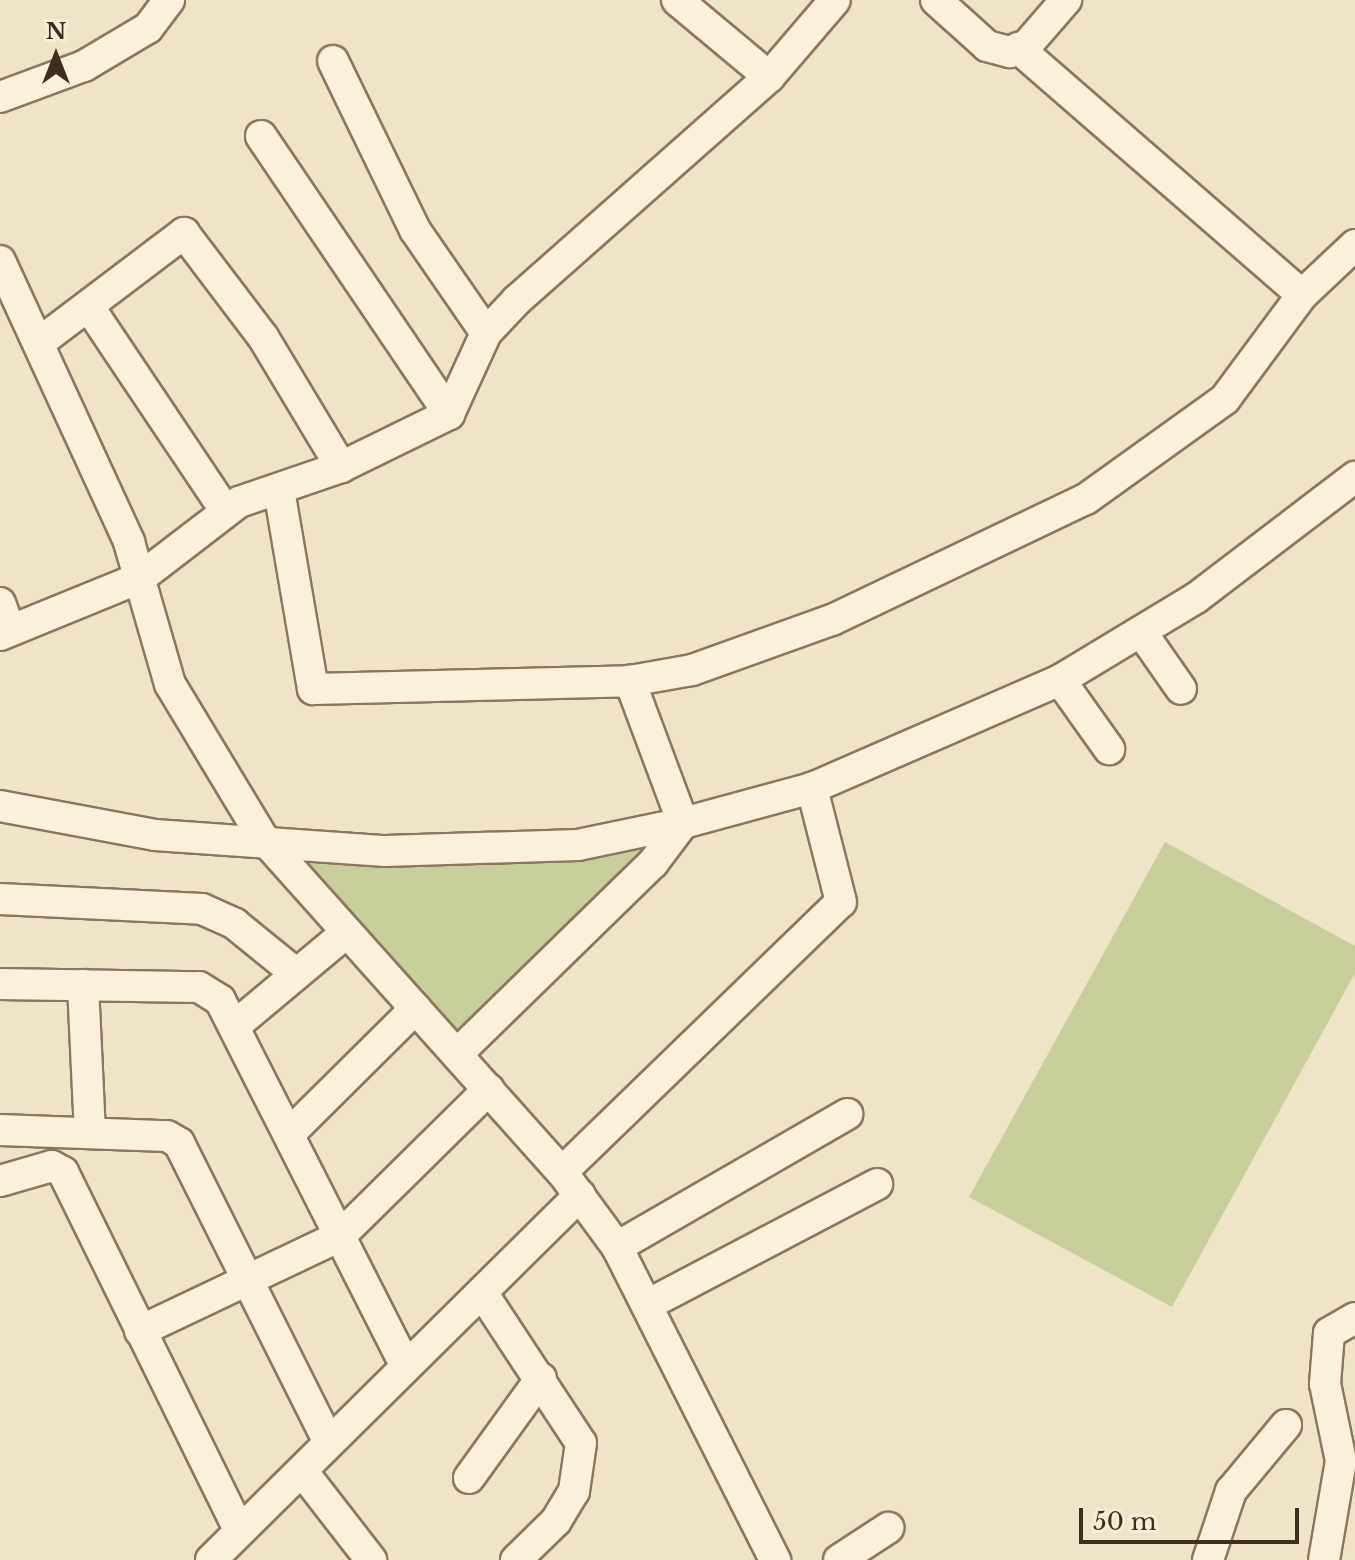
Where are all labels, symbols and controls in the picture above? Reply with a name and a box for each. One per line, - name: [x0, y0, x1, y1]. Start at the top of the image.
- north arrow: [16, 16, 96, 96]
- text: N: [46, 18, 66, 45]
- scale bar: [1083, 1492, 1303, 1542]
- text: 50 m: [1093, 1507, 1156, 1536]

